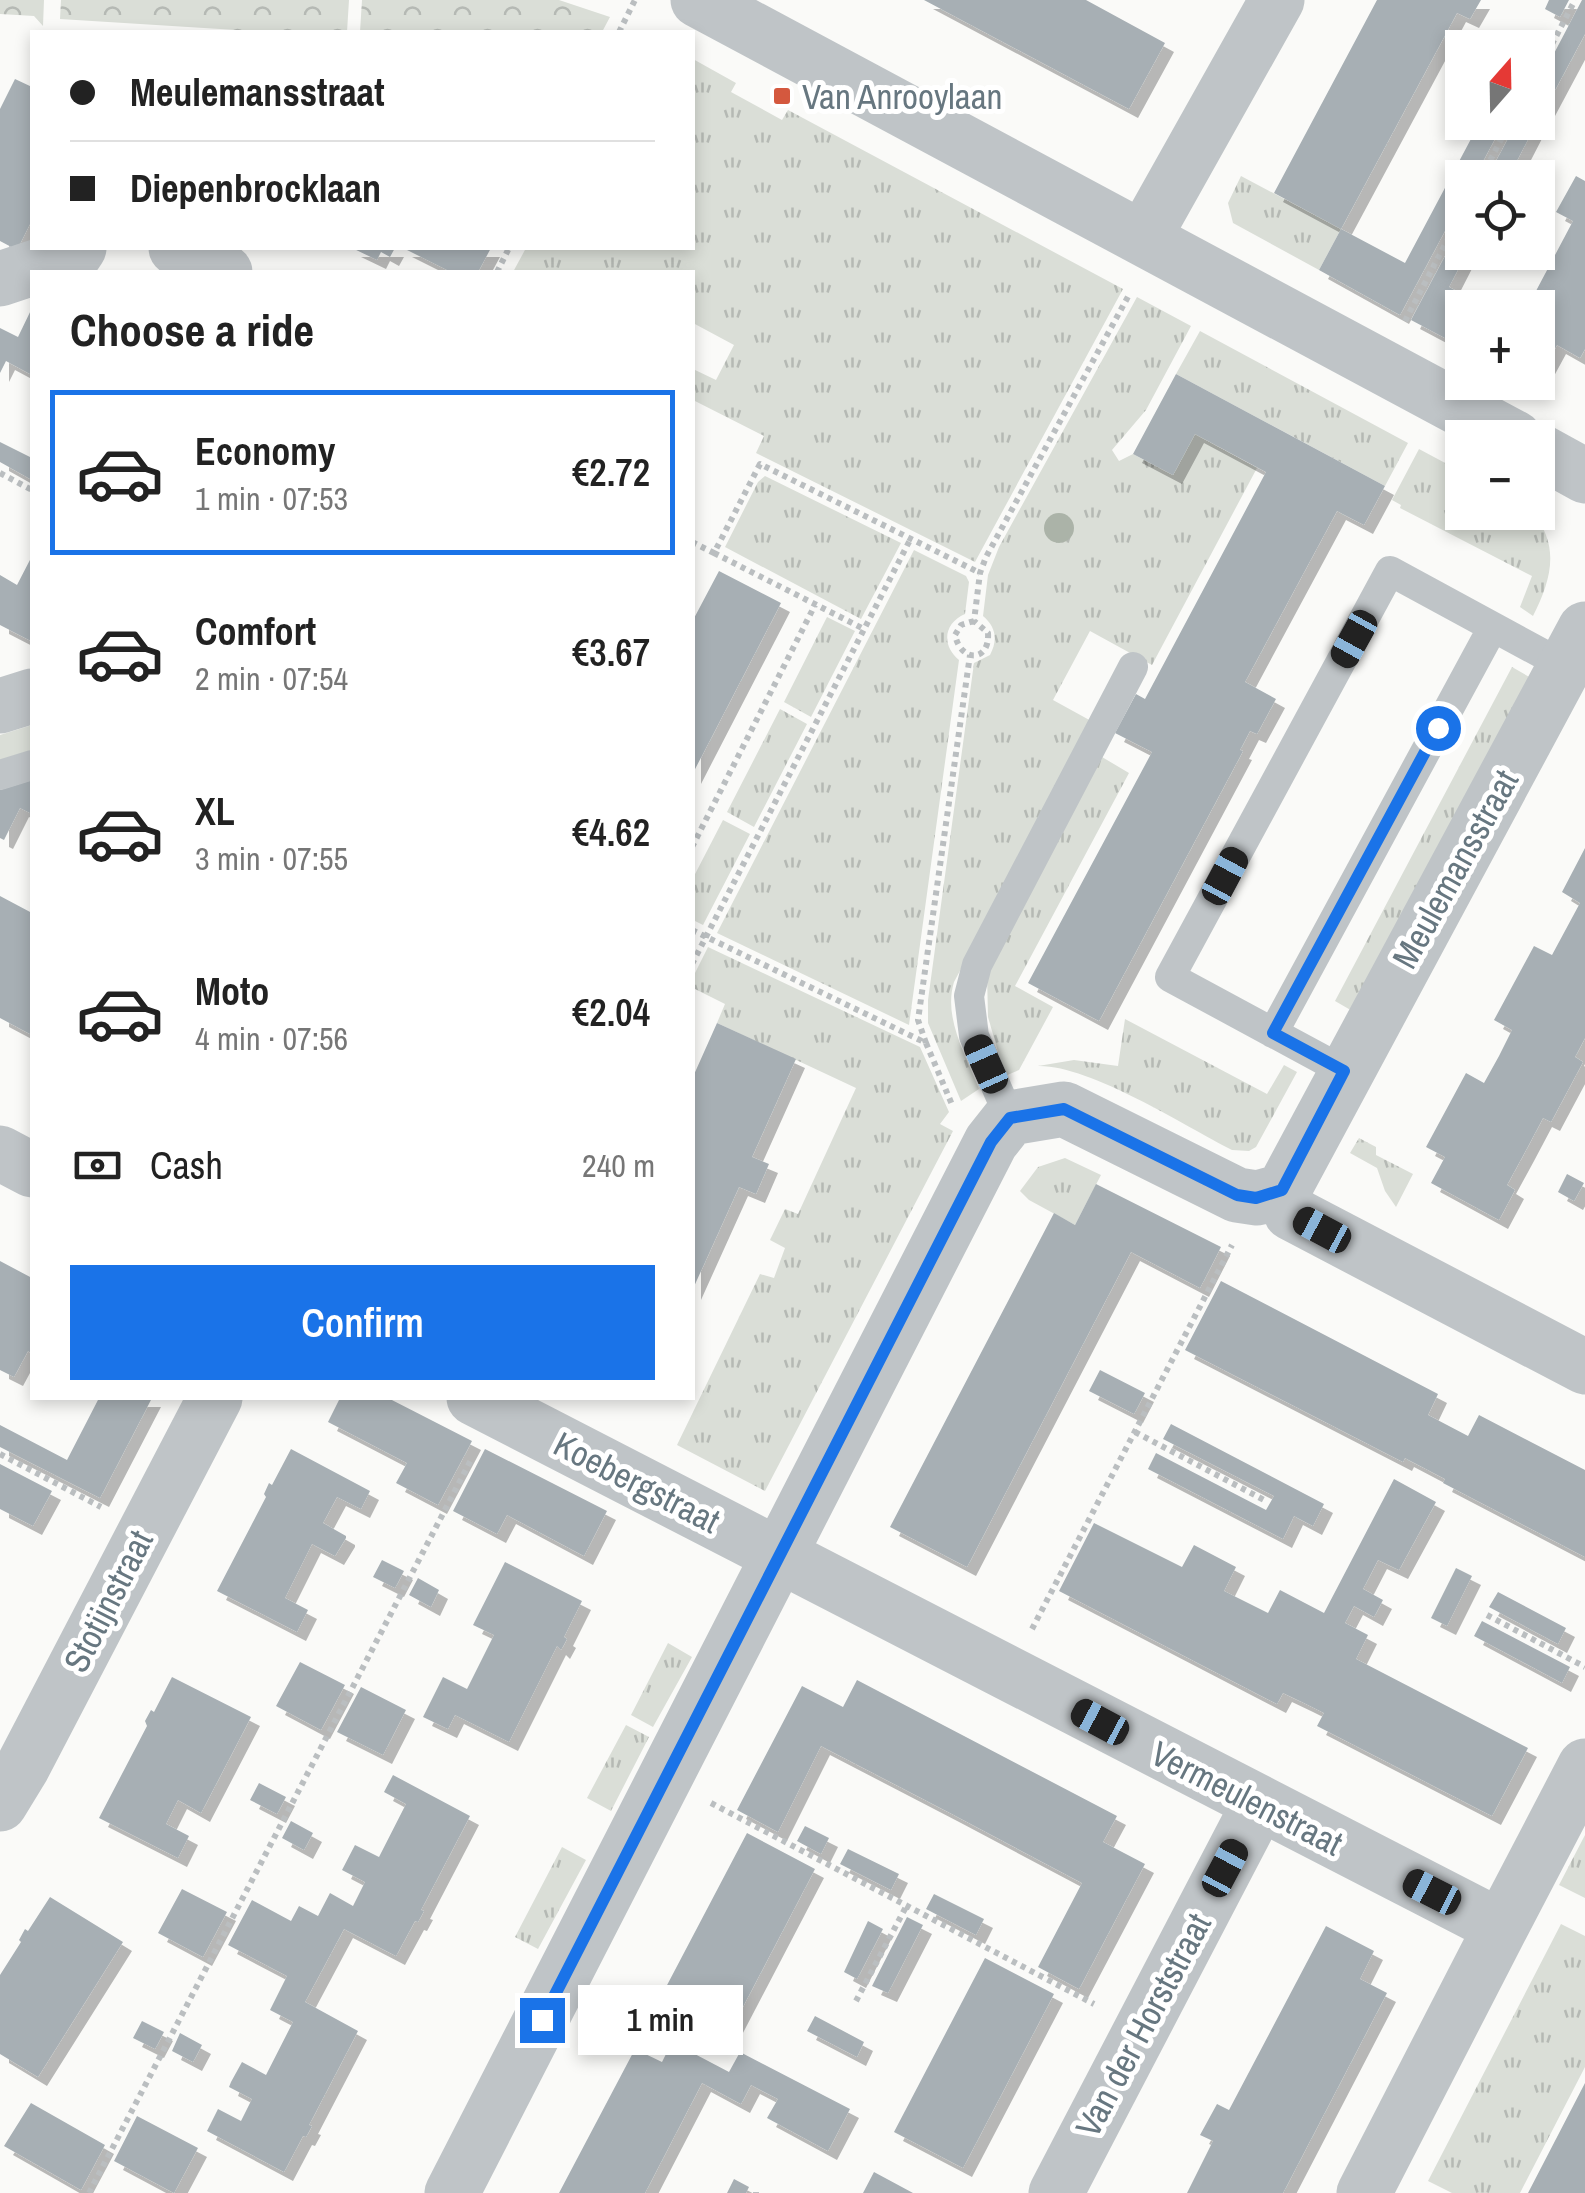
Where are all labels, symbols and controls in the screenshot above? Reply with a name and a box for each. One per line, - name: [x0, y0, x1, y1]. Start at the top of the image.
- north arrow: [1445, 30, 1555, 140]
- map controls: [1445, 30, 1555, 530]
- text: Meulemansstraat: [130, 67, 385, 118]
- place label: Van Anrooylaan: [802, 73, 1003, 120]
- marker: Van Anrooylaan: [771, 85, 793, 107]
- button: locate: [1445, 160, 1555, 270]
- text: Diepenbrocklaan: [130, 163, 381, 214]
- button: +: [1445, 290, 1555, 400]
- text: Choose a ride: [70, 299, 314, 360]
- button: −: [1445, 420, 1555, 530]
- text: Economy: [195, 426, 335, 477]
- icon: car: [75, 428, 165, 518]
- text: €2.72: [572, 447, 650, 498]
- text: 1 min · 07:53: [195, 477, 348, 520]
- car: [1326, 605, 1382, 673]
- text: Comfort: [195, 606, 316, 657]
- icon: car: [75, 608, 165, 698]
- text: €3.67: [572, 627, 650, 678]
- text: 2 min · 07:54: [195, 657, 348, 700]
- route start: [1416, 706, 1461, 751]
- street label: Meulemansstraat: [1381, 761, 1529, 977]
- text: XL: [195, 786, 235, 837]
- icon: car: [75, 788, 165, 878]
- text: €4.62: [572, 807, 650, 858]
- text: 3 min · 07:55: [195, 837, 348, 880]
- car: [1198, 842, 1252, 910]
- text: Moto: [195, 966, 269, 1017]
- icon: car: [75, 968, 165, 1058]
- text: €2.04: [572, 987, 650, 1038]
- text: 4 min · 07:56: [195, 1017, 348, 1060]
- car: [960, 1030, 1012, 1098]
- icon: cash: [70, 1138, 125, 1193]
- text: Cash: [150, 1140, 223, 1191]
- text: 240 m: [582, 1144, 655, 1187]
- car: [1288, 1203, 1356, 1257]
- button: Confirm: [70, 1265, 655, 1380]
- street label: Koebergstraat: [546, 1420, 728, 1544]
- street label: Stotijnstraat: [52, 1522, 164, 1680]
- car: [1066, 1695, 1134, 1749]
- street label: Vermeulenstraat: [1143, 1730, 1351, 1866]
- car: [1198, 1834, 1252, 1902]
- car: [1398, 1865, 1466, 1919]
- street label: Van der Horststraat: [1064, 1905, 1222, 2145]
- callout: 1 min: [577, 1985, 742, 2055]
- route end: [520, 1998, 565, 2043]
- text: 1 min: [627, 1998, 694, 2041]

